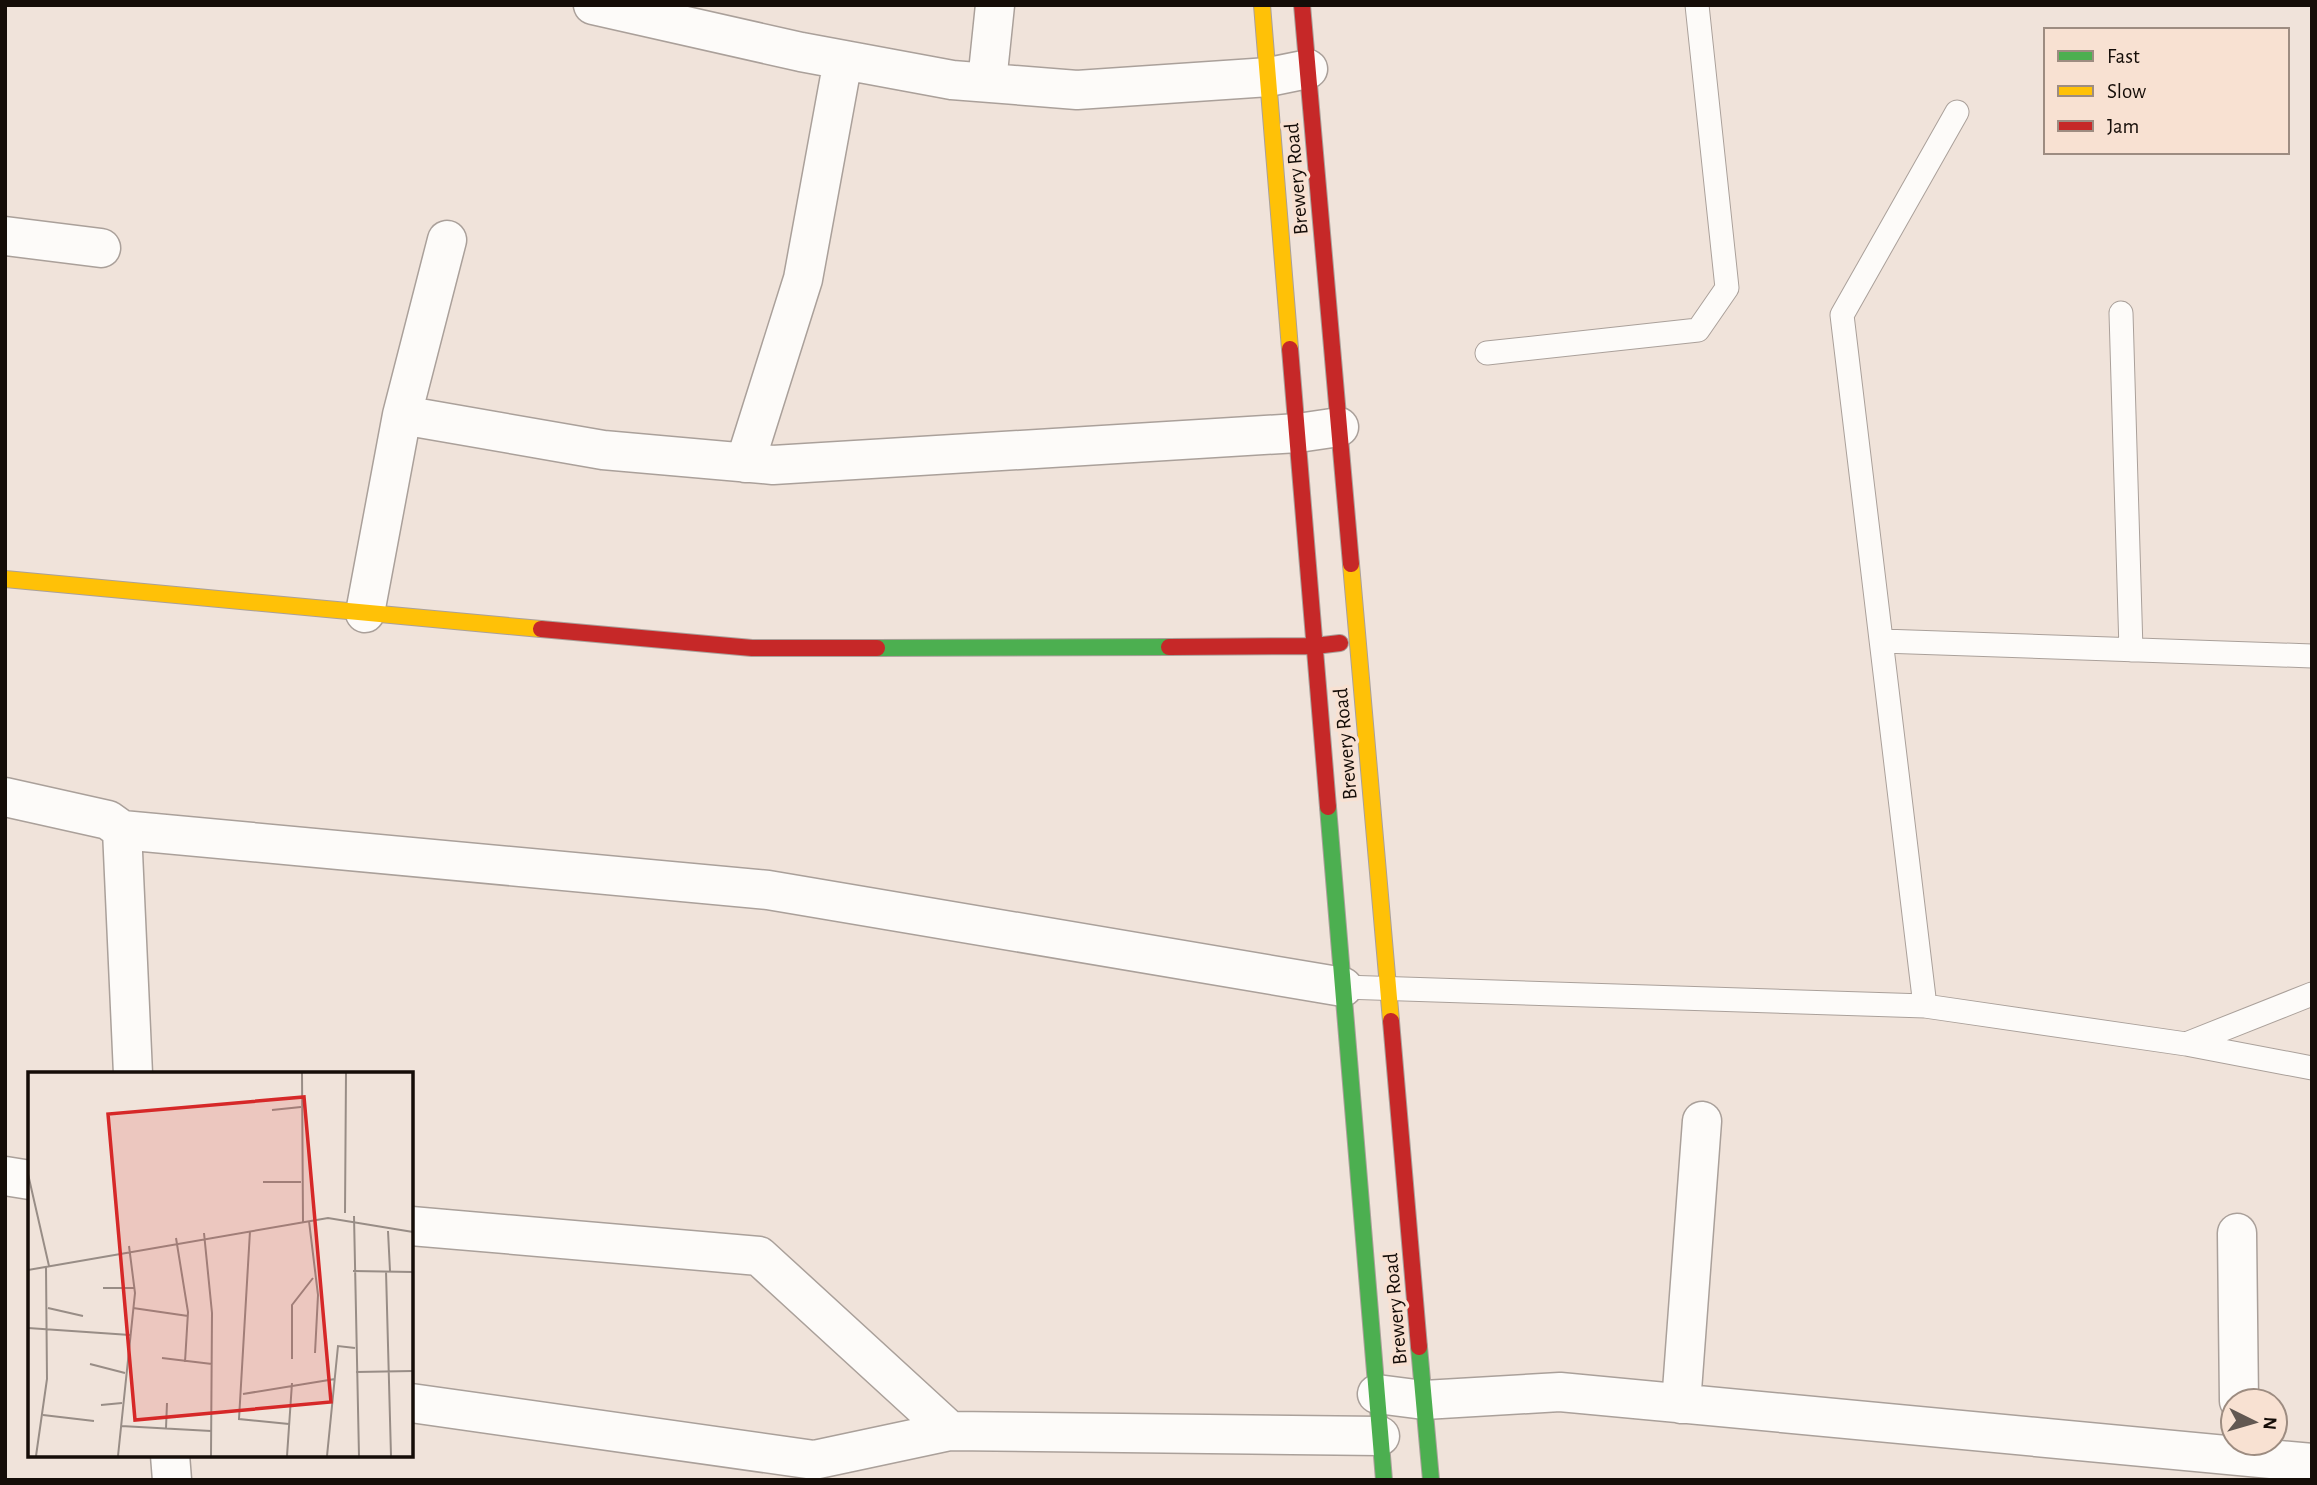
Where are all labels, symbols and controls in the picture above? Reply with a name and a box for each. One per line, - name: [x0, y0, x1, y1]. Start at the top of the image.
- legend: [2044, 28, 2289, 154]
- text: Fast: [2107, 46, 2140, 67]
- text: Slow: [2107, 81, 2146, 102]
- text: Jam: [2107, 116, 2139, 137]
- street label: Brewery Road: [1281, 122, 1312, 236]
- street label: Brewery Road: [1330, 687, 1361, 801]
- inset map: [28, 1072, 413, 1457]
- street label: Brewery Road: [1380, 1252, 1411, 1366]
- north arrow: [2219, 1387, 2289, 1457]
- text: N: [2259, 1416, 2279, 1431]

